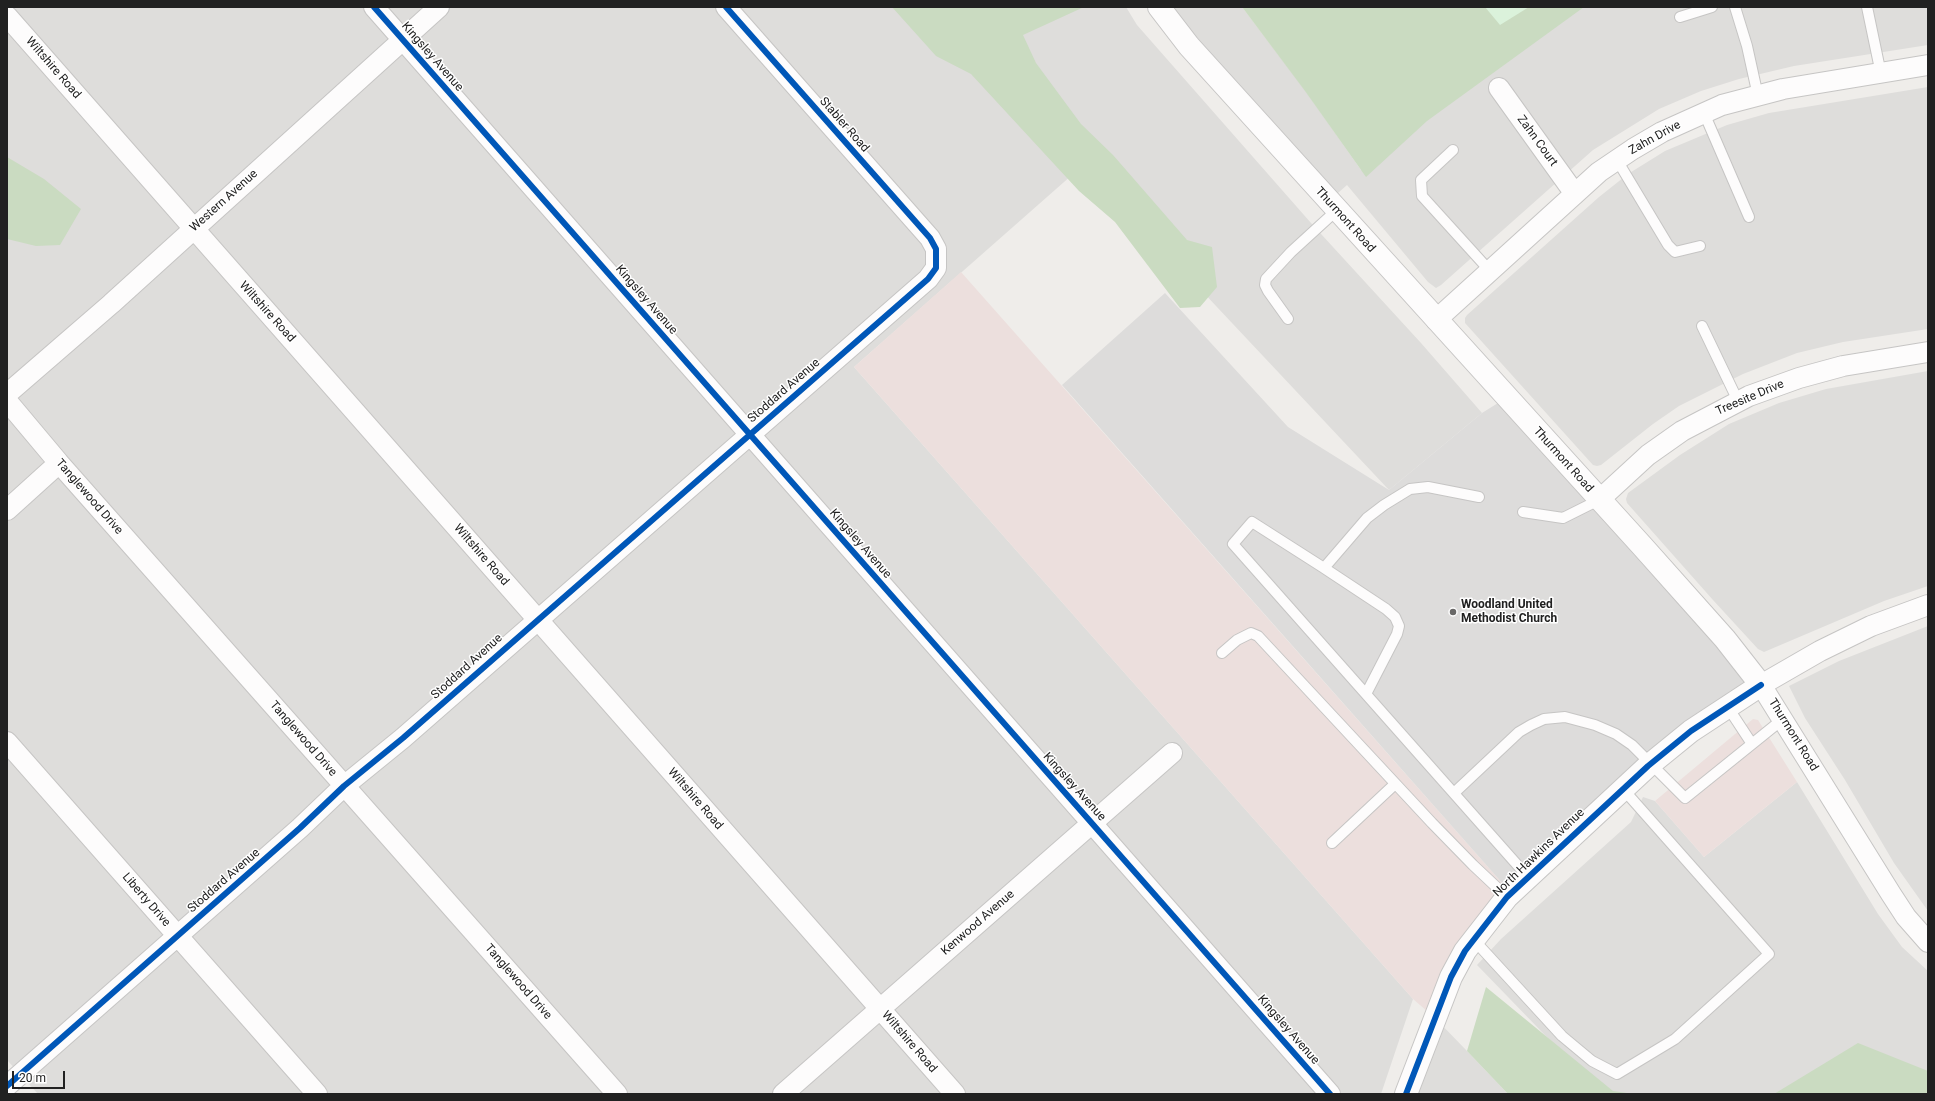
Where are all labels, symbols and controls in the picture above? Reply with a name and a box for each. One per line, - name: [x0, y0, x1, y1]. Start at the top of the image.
- street label: Kingsley Avenue: [398, 19, 466, 95]
- street label: Wiltshire Road: [22, 34, 84, 102]
- street label: Stabler Road: [816, 95, 872, 155]
- street label: Zahn Court: [1514, 113, 1560, 169]
- street label: Zahn Drive: [1627, 118, 1683, 158]
- street label: Western Avenue: [187, 167, 261, 235]
- street label: Thurmont Road: [1312, 184, 1378, 256]
- street label: Kingsley Avenue: [612, 262, 680, 338]
- street label: Wiltshire Road: [236, 279, 298, 345]
- street label: Stoddard Avenue: [745, 356, 823, 426]
- street label: Treesite Drive: [1714, 377, 1786, 419]
- street label: Thurmont Road: [1530, 424, 1596, 496]
- street label: Tanglewood Drive: [52, 456, 126, 538]
- street label: Kingsley Avenue: [826, 506, 894, 582]
- street label: Wiltshire Road: [450, 521, 512, 589]
- place label: Woodland United Methodist Church: [1461, 598, 1557, 626]
- marker: Woodland United Methodist Church: [1448, 607, 1458, 617]
- street label: Stoddard Avenue: [428, 631, 506, 703]
- street label: Thurmont Road: [1765, 696, 1821, 774]
- street label: Tanglewood Drive: [266, 698, 340, 780]
- street label: Kingsley Avenue: [1040, 750, 1108, 824]
- street label: Wiltshire Road: [664, 765, 726, 833]
- street label: North Hawkins Avenue: [1490, 806, 1588, 900]
- street label: Stoddard Avenue: [185, 846, 263, 916]
- street label: Liberty Drive: [119, 870, 173, 930]
- street label: Kenwood Avenue: [939, 887, 1017, 959]
- street label: Tanglewood Drive: [481, 941, 555, 1023]
- street label: Kingsley Avenue: [1254, 992, 1322, 1068]
- street label: Wiltshire Road: [878, 1008, 940, 1076]
- scale bar: [14, 1063, 67, 1089]
- text: 20 m: [19, 1071, 46, 1085]

